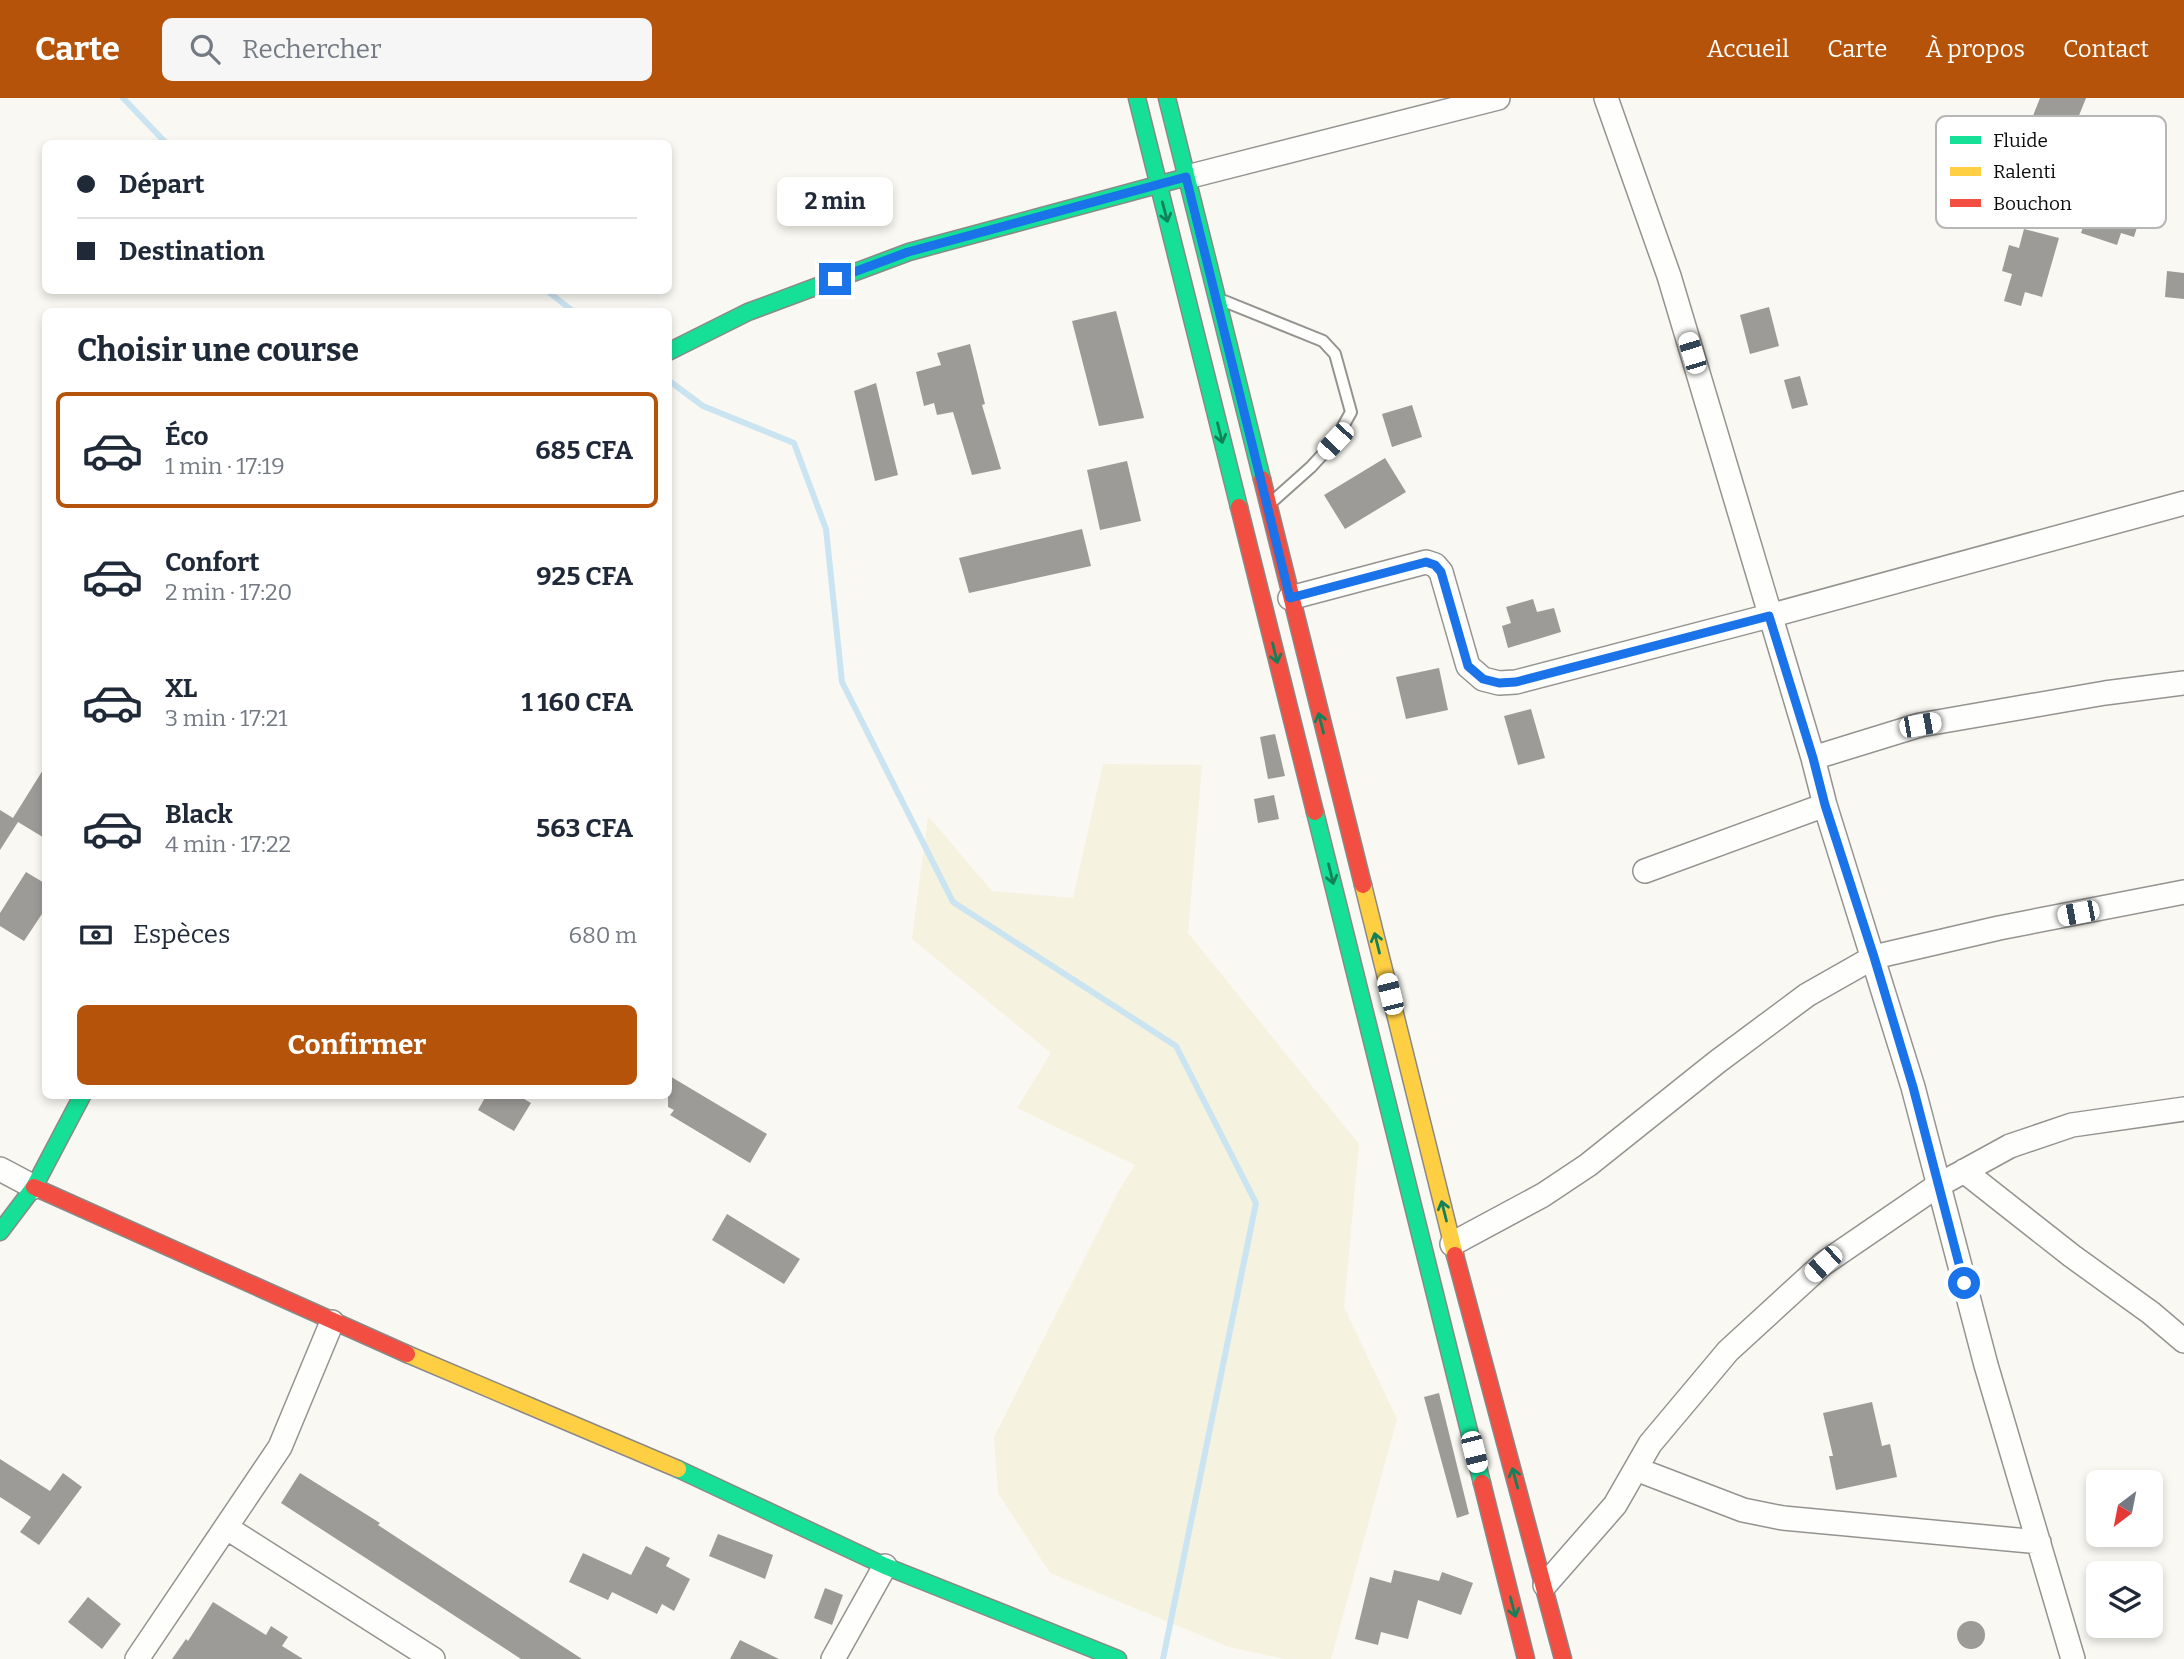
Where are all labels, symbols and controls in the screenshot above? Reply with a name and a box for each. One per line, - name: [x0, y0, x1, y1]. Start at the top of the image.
- search box: [162, 18, 652, 81]
- text: Carte: [35, 29, 120, 69]
- icon: search: [186, 30, 224, 68]
- text: Rechercher: [242, 34, 382, 65]
- text: Accueil: [1707, 35, 1789, 63]
- text: Carte: [1827, 35, 1887, 63]
- text: À propos: [1925, 35, 2025, 63]
- text: Contact: [2063, 35, 2149, 63]
- legend: [1936, 116, 2166, 228]
- text: Fluide: [1993, 129, 2048, 152]
- text: Ralenti: [1993, 160, 2056, 183]
- text: Départ: [119, 169, 205, 200]
- callout: 2 min: [777, 178, 893, 226]
- text: 2 min: [804, 187, 866, 215]
- text: Bouchon: [1993, 192, 2072, 215]
- one-way arrow: [1159, 200, 1172, 223]
- text: Destination: [119, 236, 265, 267]
- route end: [819, 263, 851, 295]
- car: [1676, 330, 1709, 376]
- text: Choisir une course: [77, 331, 359, 369]
- car: [1313, 418, 1358, 464]
- icon: car: [81, 419, 144, 482]
- text: Éco: [165, 421, 208, 452]
- one-way arrow: [1214, 421, 1227, 443]
- text: 685 CFA: [535, 435, 633, 466]
- text: 1 min · 17:19: [165, 452, 285, 480]
- icon: car: [81, 545, 144, 608]
- text: Confort: [165, 547, 260, 578]
- text: 925 CFA: [536, 561, 633, 592]
- text: 2 min · 17:20: [165, 578, 292, 606]
- one-way arrow: [1269, 641, 1282, 664]
- icon: car: [81, 671, 144, 734]
- text: XL: [165, 673, 197, 704]
- text: 1 160 CFA: [521, 687, 633, 718]
- text: 3 min · 17:21: [165, 704, 287, 732]
- car: [1898, 711, 1943, 739]
- one-way arrow: [1314, 712, 1327, 734]
- icon: car: [81, 797, 144, 860]
- text: Black: [165, 799, 233, 830]
- text: 563 CFA: [536, 813, 633, 844]
- text: 4 min · 17:22: [165, 830, 291, 858]
- one-way arrow: [1325, 862, 1338, 885]
- car: [2056, 899, 2101, 927]
- icon: cash: [77, 916, 115, 954]
- text: Espèces: [133, 919, 230, 950]
- text: 680 m: [568, 921, 637, 949]
- one-way arrow: [1370, 932, 1383, 955]
- car: [1375, 971, 1406, 1017]
- button: Confirmer: [77, 1005, 637, 1085]
- one-way arrow: [1437, 1200, 1450, 1223]
- car: [1801, 1242, 1846, 1286]
- route start: [1948, 1267, 1980, 1299]
- car: [1459, 1429, 1490, 1475]
- one-way arrow: [1508, 1468, 1521, 1490]
- north arrow: [2086, 1470, 2163, 1547]
- map controls: [2086, 1470, 2163, 1638]
- button: layers: [2086, 1561, 2163, 1638]
- one-way arrow: [1507, 1596, 1520, 1618]

